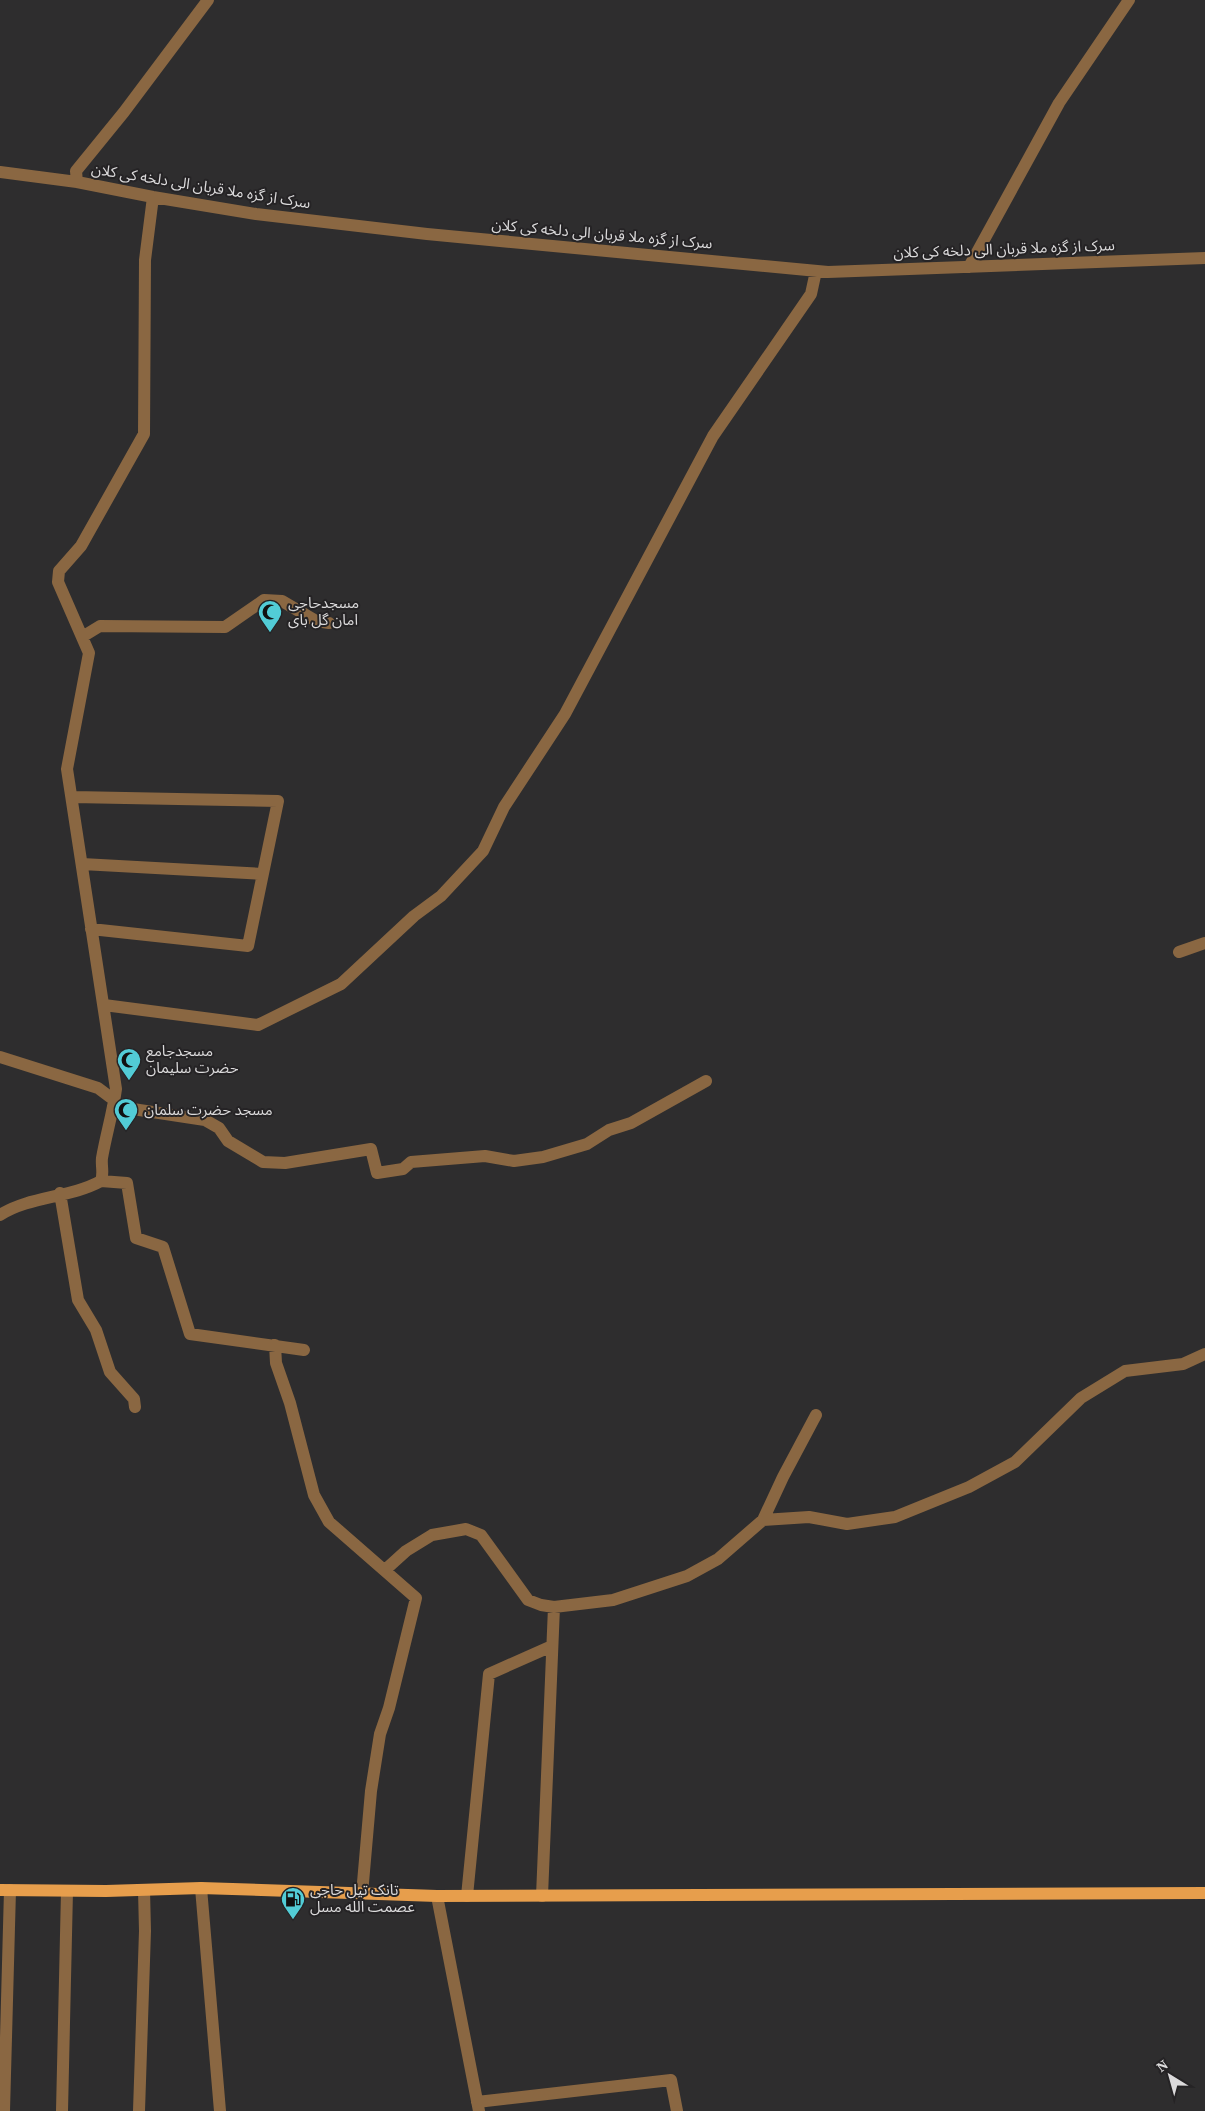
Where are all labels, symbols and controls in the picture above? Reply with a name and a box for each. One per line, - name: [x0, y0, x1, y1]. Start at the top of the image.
- street label: سرک از گزه ملا قربان الی دلخه کی کلان: [90, 158, 312, 213]
- street label: سرک از گزه ملا قربان الی دلخه کی کلان: [491, 213, 714, 254]
- street label: سرک از گزه ملا قربان الی دلخه کی کلان: [893, 234, 1115, 263]
- place label: مسجدحاجی امان گل بای: [288, 592, 359, 630]
- mosque icon: مسجدحاجی امان گل بای: [257, 599, 283, 633]
- place label: مسجدجامع حضرت سلیمان: [146, 1040, 239, 1078]
- mosque icon: مسجدجامع حضرت سلیمان: [116, 1047, 142, 1081]
- mosque icon: مسجد حضرت سلمان: [113, 1097, 139, 1131]
- place label: مسجد حضرت سلمان: [144, 1099, 273, 1120]
- place label: تانک تیل حاجی عصمت الله مسل: [310, 1879, 415, 1917]
- fuel station icon: تانک تیل حاجی عصمت الله مسل: [280, 1886, 306, 1920]
- north arrow: [1145, 2051, 1195, 2101]
- text: N: [1152, 2055, 1172, 2077]

